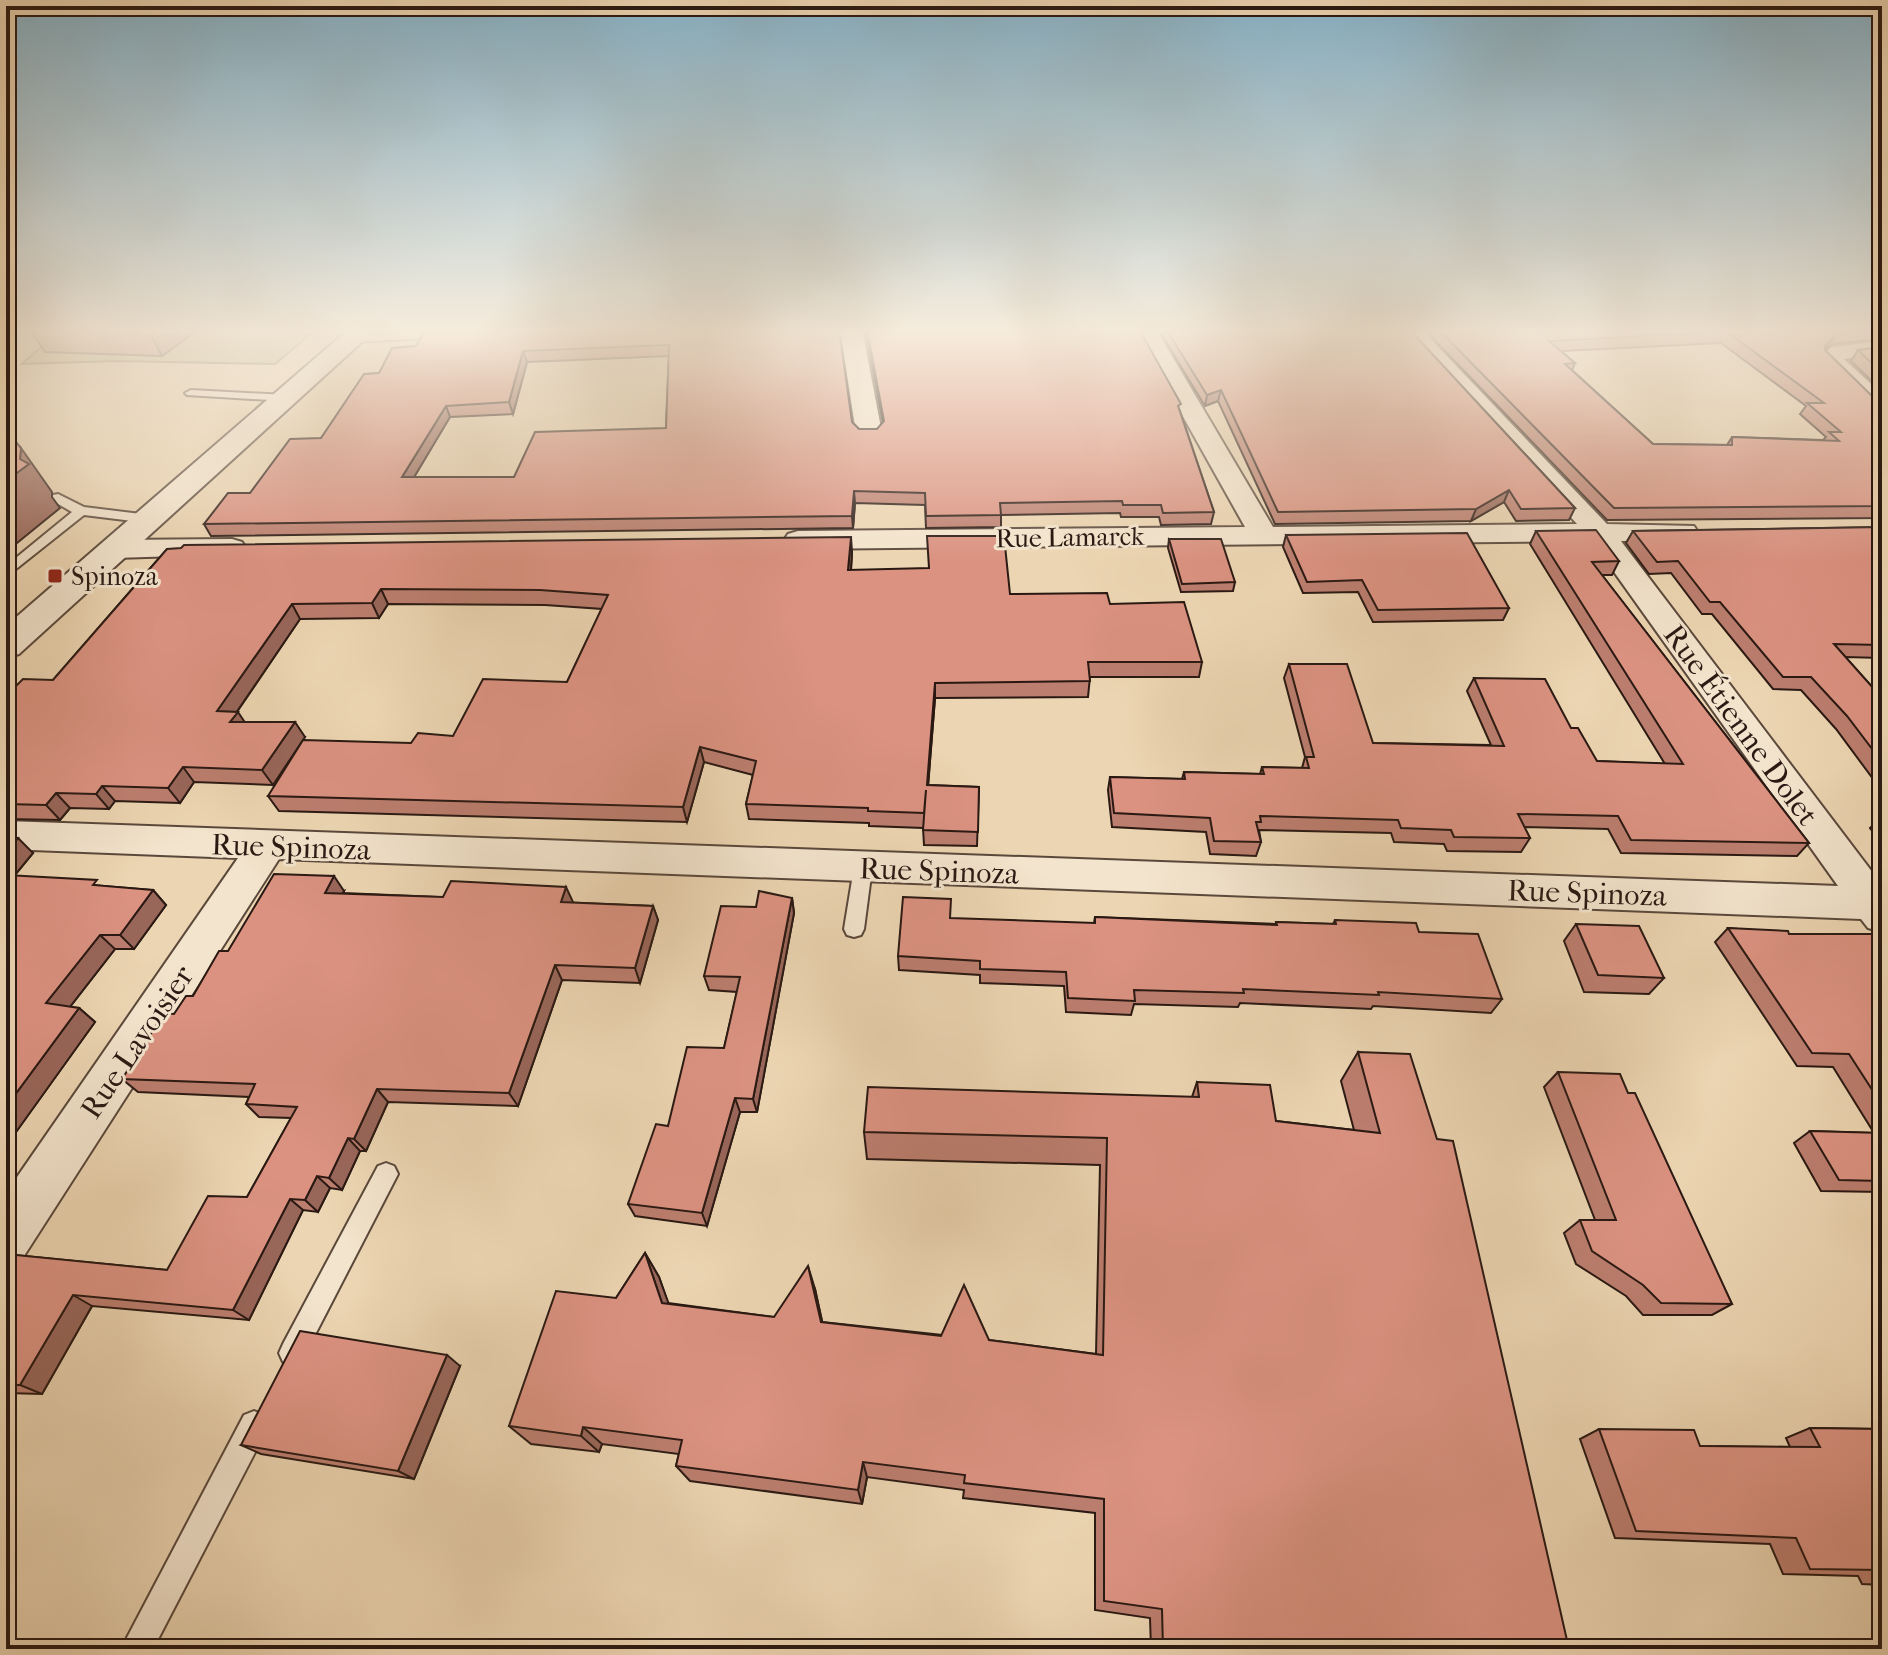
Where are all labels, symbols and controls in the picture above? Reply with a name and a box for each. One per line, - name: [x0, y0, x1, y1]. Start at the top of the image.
- street label: Rue Lamarck: [995, 521, 1145, 554]
- place label: Spinoza: [71, 561, 159, 592]
- marker: Spinoza: [46, 567, 64, 585]
- street label: Rue Étienne Dolet: [1656, 618, 1825, 833]
- street label: Rue Spinoza: [211, 827, 372, 868]
- street label: Rue Spinoza: [859, 851, 1020, 892]
- street label: Rue Spinoza: [1507, 873, 1668, 914]
- street label: Rue Lavoisier: [74, 959, 201, 1125]

